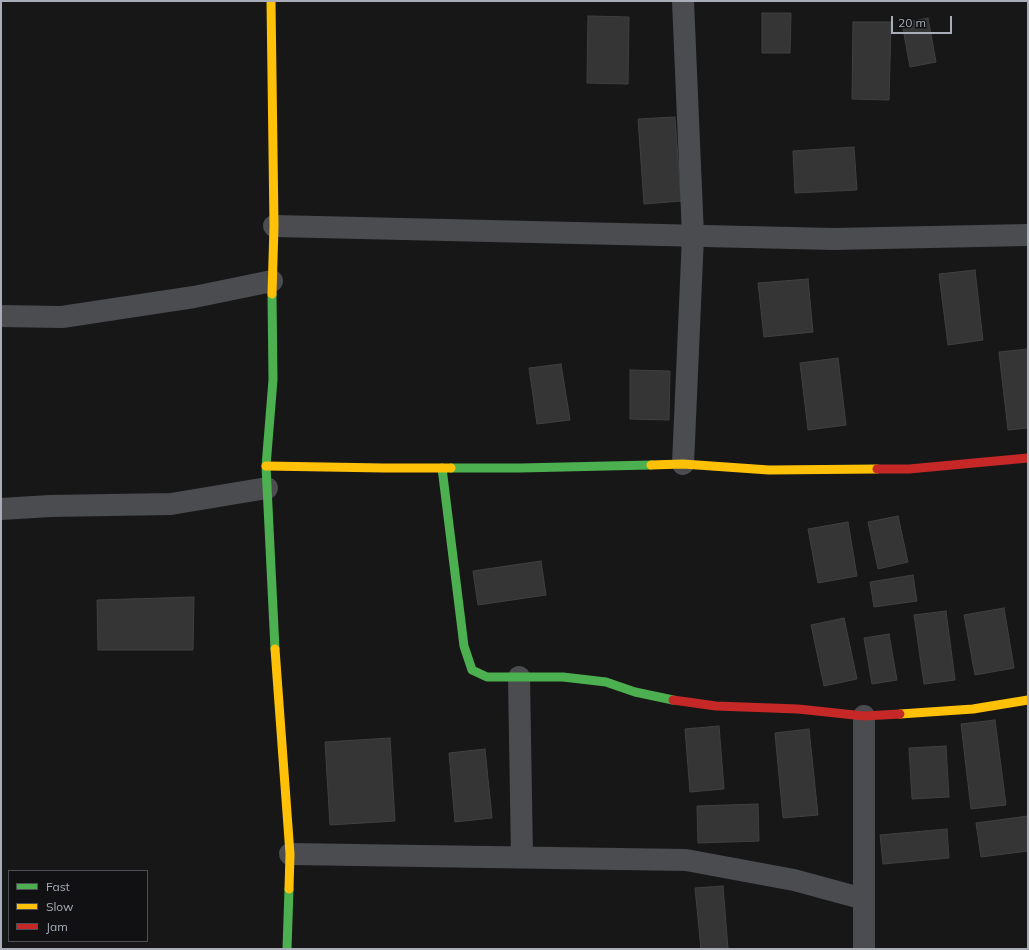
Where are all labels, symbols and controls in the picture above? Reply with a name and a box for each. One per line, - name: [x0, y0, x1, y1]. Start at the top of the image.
- scale bar: [893, 8, 954, 34]
- text: 20 m: [898, 15, 926, 30]
- legend: [8, 870, 148, 942]
- text: Fast: [46, 879, 70, 894]
- text: Slow: [46, 899, 74, 914]
- text: Jam: [46, 919, 68, 934]

